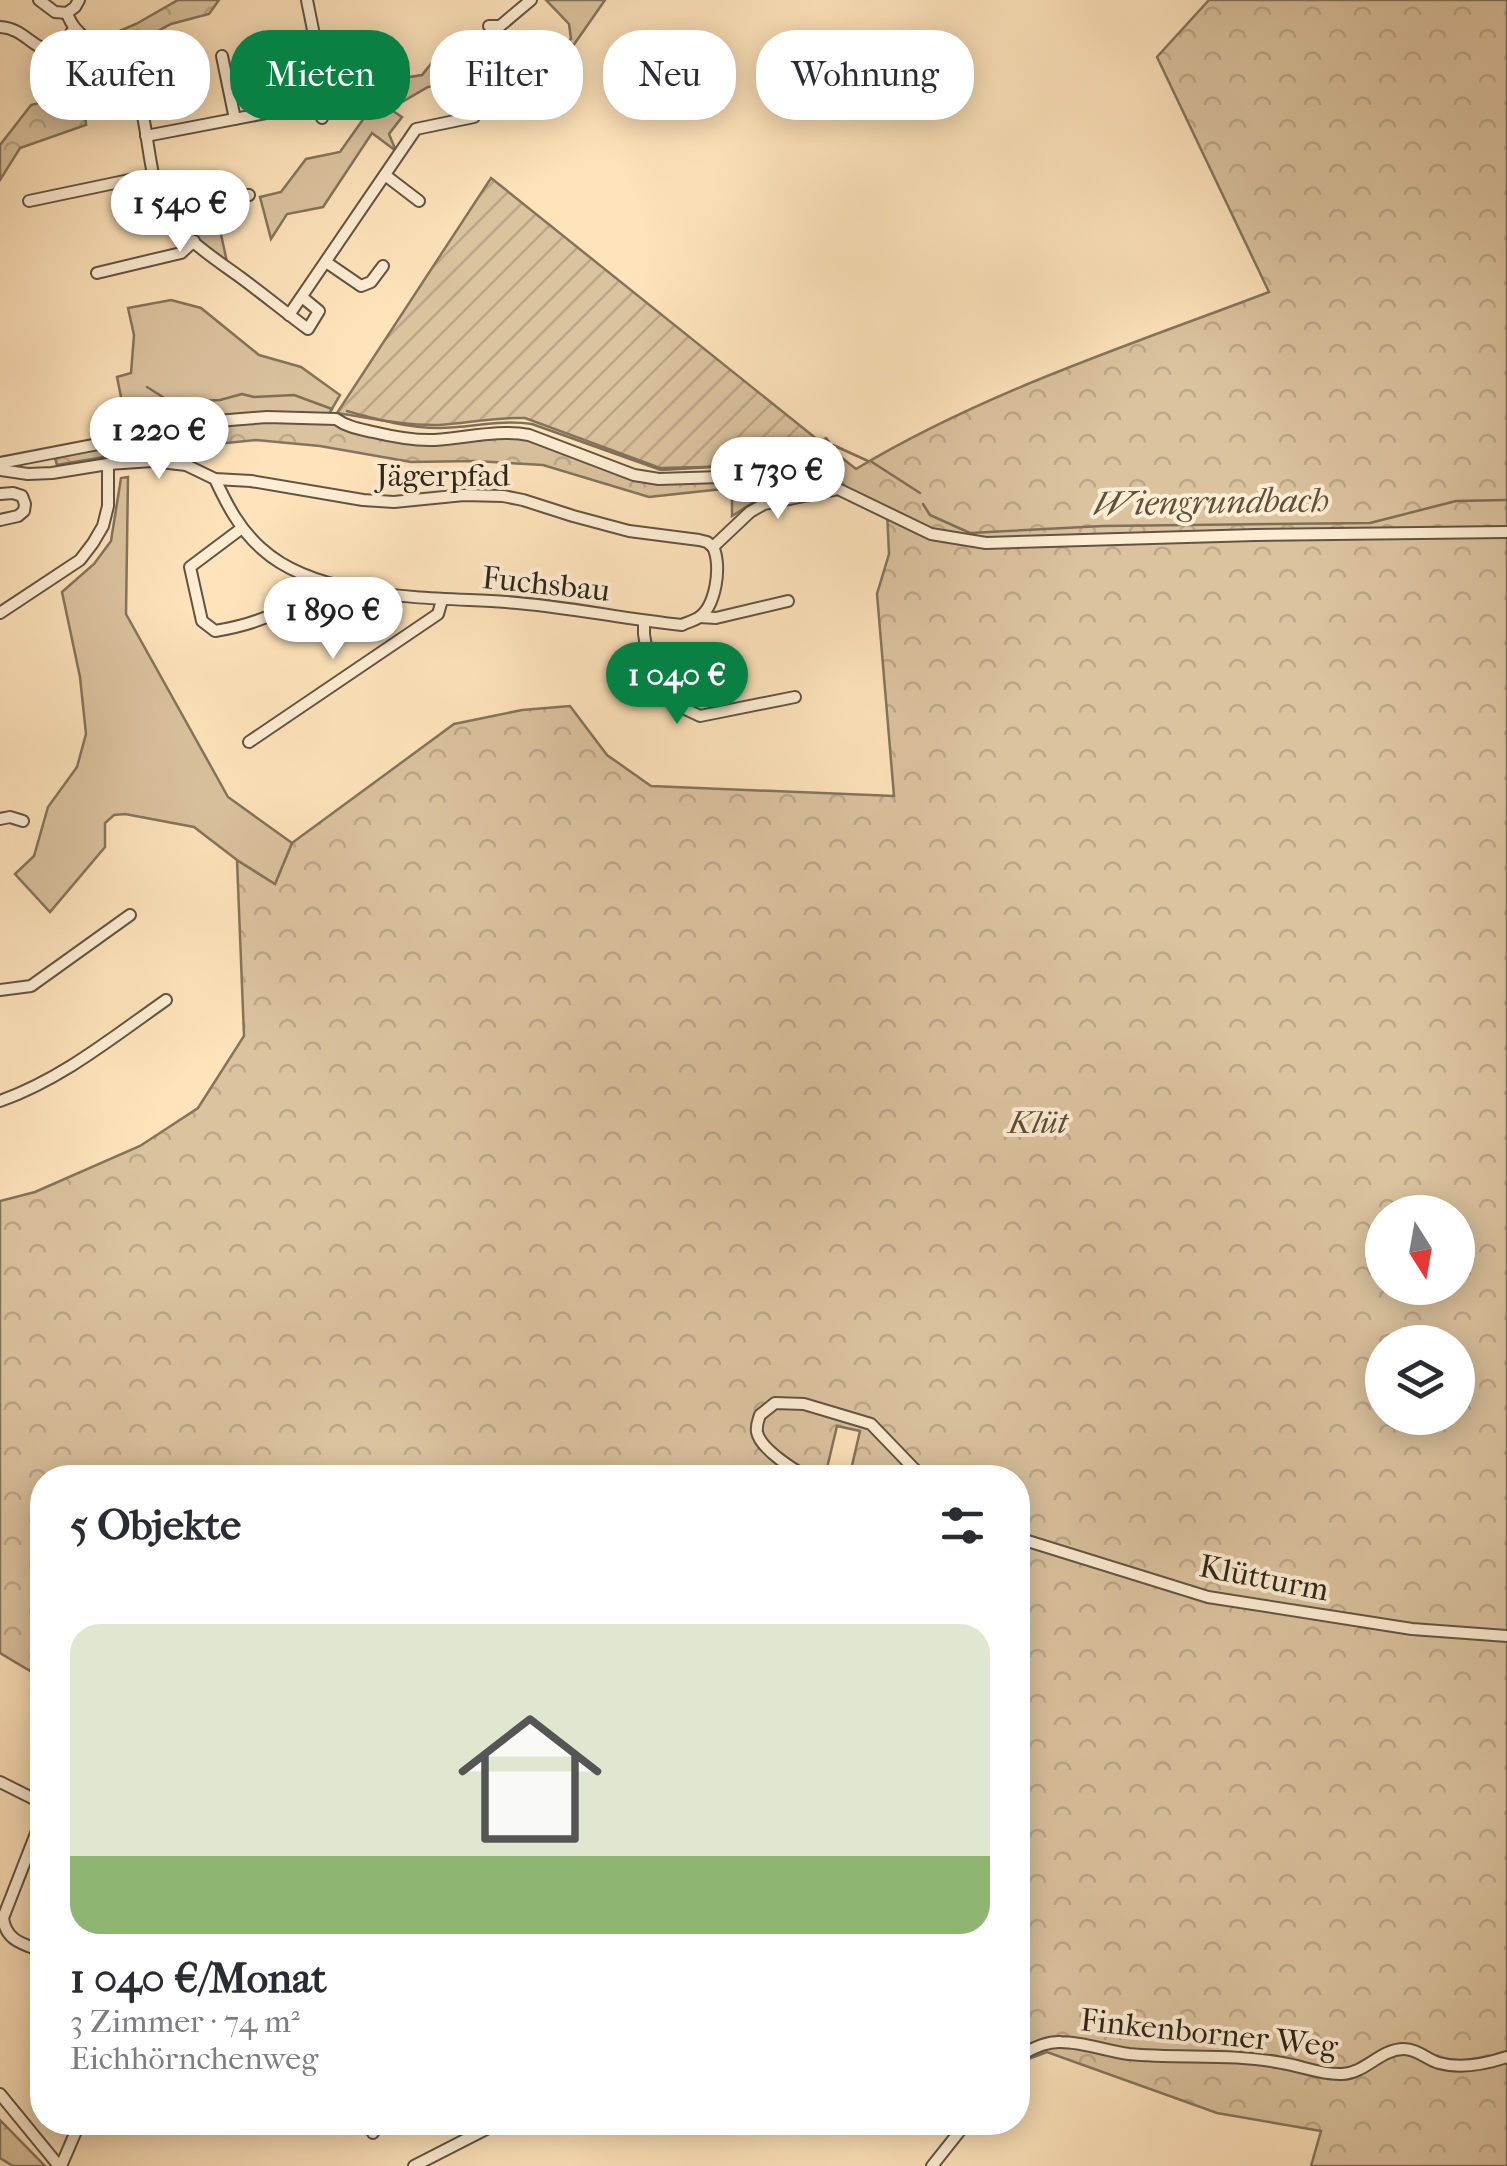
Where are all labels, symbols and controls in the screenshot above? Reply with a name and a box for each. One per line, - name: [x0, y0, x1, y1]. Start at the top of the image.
- chip: Kaufen: [30, 30, 210, 120]
- chip: Mieten: [230, 30, 410, 120]
- chip: Filter: [430, 30, 583, 120]
- chip: Neu: [603, 30, 736, 120]
- chip: Wohnung: [756, 30, 974, 120]
- pin: 1 540 €: [88, 170, 272, 255]
- text: 1 540 €: [133, 184, 227, 221]
- pin: 1 220 €: [67, 397, 251, 482]
- text: 1 220 €: [112, 411, 206, 448]
- pin: 1 730 €: [686, 437, 870, 522]
- text: 1 730 €: [733, 451, 823, 488]
- street label: Jägerpfad: [373, 457, 510, 494]
- water label: Wiengrundbach: [1093, 479, 1329, 525]
- street label: Fuchsbau: [480, 559, 612, 609]
- pin: 1 890 €: [241, 577, 425, 662]
- text: 1 890 €: [286, 591, 380, 628]
- pin: 1 040 €: [585, 642, 769, 727]
- text: 1 040 €: [628, 656, 726, 693]
- park label: Klüt: [1007, 1104, 1070, 1141]
- north arrow: [1365, 1195, 1475, 1305]
- map controls: [1365, 1195, 1475, 1435]
- button: layers: [1365, 1325, 1475, 1435]
- icon: filters: [935, 1498, 990, 1553]
- text: 5 Objekte: [70, 1501, 241, 1550]
- street label: Klütturm: [1196, 1547, 1332, 1609]
- icon: home: [440, 1689, 620, 1869]
- text: 1 040 €/Monat: [70, 1954, 327, 2003]
- street label: Finkenborner Weg: [1078, 2001, 1340, 2065]
- text: 3 Zimmer · 74 m²: [70, 2003, 300, 2040]
- text: Eichhörnchenweg: [70, 2040, 318, 2077]

